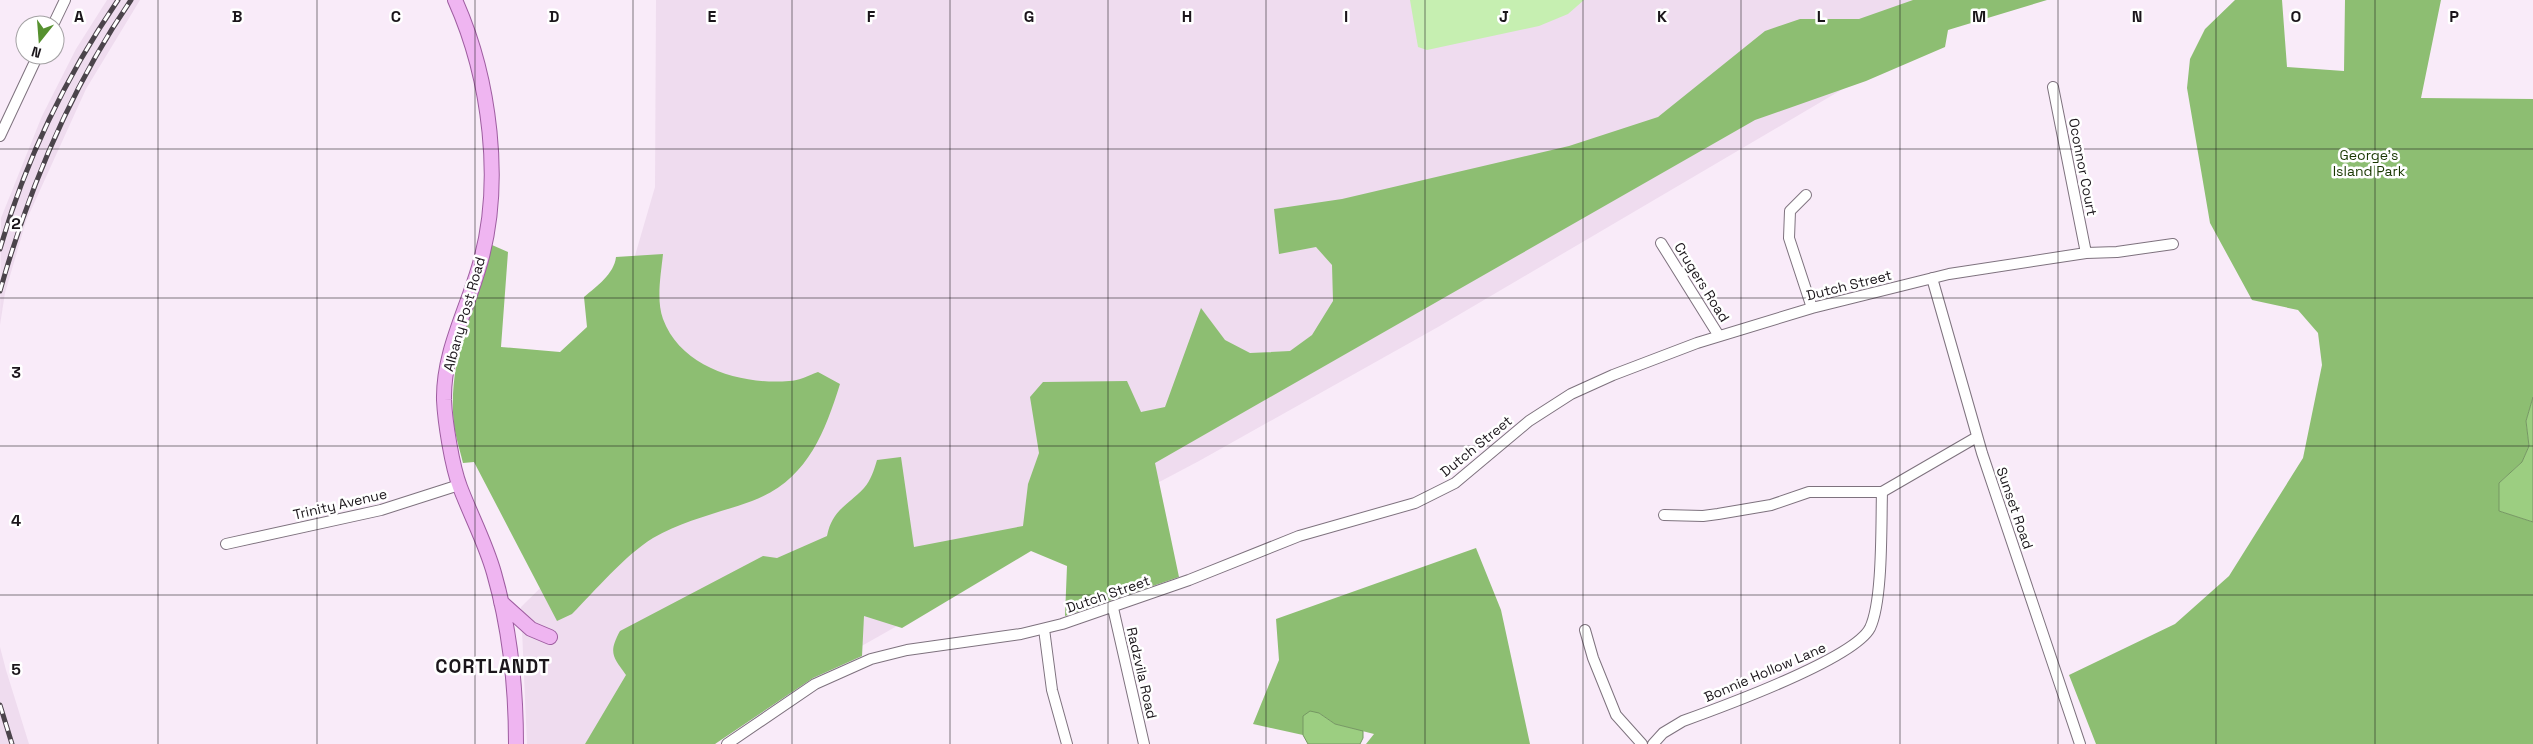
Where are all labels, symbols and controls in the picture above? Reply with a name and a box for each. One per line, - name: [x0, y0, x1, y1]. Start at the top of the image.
- text: A: [74, 6, 84, 27]
- text: B: [232, 6, 242, 27]
- text: C: [391, 6, 401, 27]
- text: D: [549, 6, 559, 27]
- text: E: [708, 6, 717, 27]
- text: F: [867, 6, 876, 27]
- text: G: [1024, 6, 1034, 27]
- text: H: [1182, 6, 1192, 27]
- text: I: [1344, 6, 1348, 27]
- text: J: [1499, 6, 1509, 27]
- text: K: [1657, 6, 1667, 27]
- text: L: [1817, 6, 1826, 27]
- text: M: [1972, 6, 1986, 27]
- text: N: [2132, 6, 2142, 27]
- text: O: [2291, 6, 2302, 27]
- text: P: [2449, 6, 2459, 27]
- north arrow: [15, 15, 65, 65]
- text: N: [29, 42, 43, 62]
- street label: Oconnor Court: [2065, 117, 2101, 217]
- park label: George's Island Park: [2333, 146, 2406, 180]
- text: 2: [11, 213, 21, 234]
- street label: Crugers Road: [1670, 239, 1734, 325]
- street label: Albany Post Road: [439, 255, 489, 373]
- street label: Dutch Street: [1804, 266, 1894, 304]
- text: 3: [11, 362, 21, 383]
- street label: Dutch Street: [1436, 412, 1516, 480]
- street label: Sunset Road: [1993, 465, 2037, 551]
- street label: Trinity Avenue: [291, 484, 389, 524]
- text: 4: [11, 510, 21, 531]
- street label: Dutch Street: [1064, 571, 1152, 617]
- street label: Radzvila Road: [1123, 625, 1161, 721]
- street label: Bonnie Hollow Lane: [1701, 638, 1829, 706]
- district label: CORTLANDT: [435, 654, 551, 679]
- text: 5: [11, 659, 21, 680]

